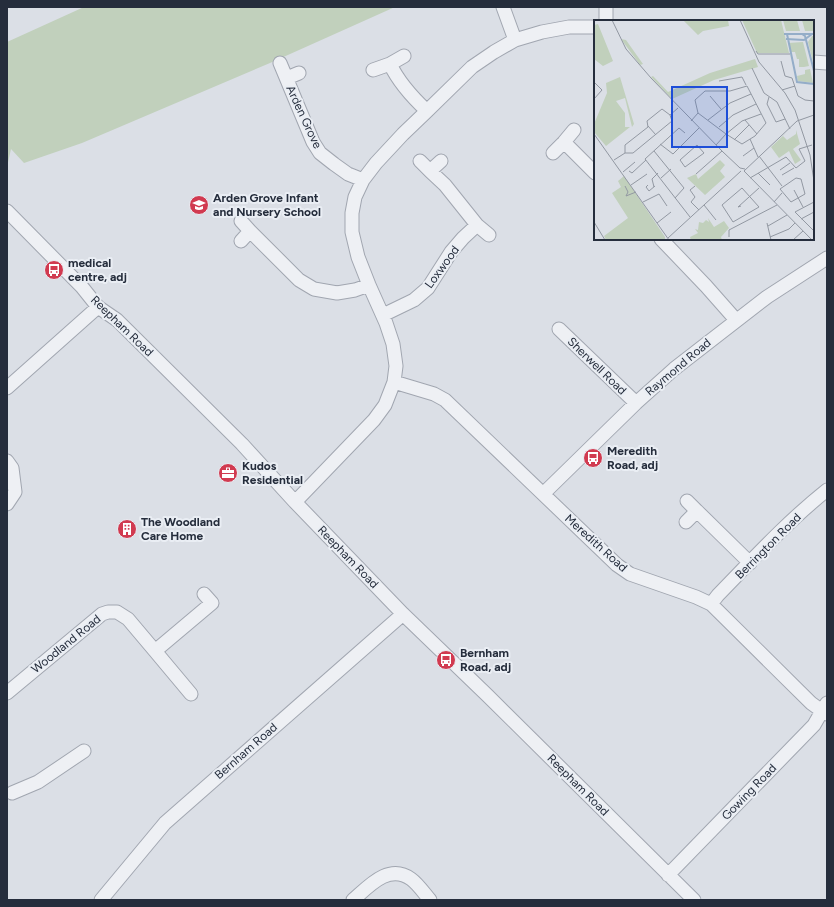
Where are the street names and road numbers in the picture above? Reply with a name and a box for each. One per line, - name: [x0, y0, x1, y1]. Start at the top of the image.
- street label: Arden Grove: [283, 83, 325, 151]
- street label: Loxwood: [422, 243, 462, 291]
- street label: Reepham Road: [88, 293, 156, 359]
- street label: Sherwell Road: [565, 334, 629, 398]
- street label: Raymond Road: [642, 335, 714, 399]
- street label: Berrington Road: [732, 510, 804, 582]
- street label: Meredith Road: [562, 511, 630, 575]
- street label: Reepham Road: [315, 523, 381, 591]
- street label: Woodland Road: [29, 612, 103, 676]
- street label: Bernham Road: [212, 720, 280, 782]
- street label: Reepham Road: [544, 751, 612, 819]
- street label: Gowing Road: [719, 761, 779, 823]

